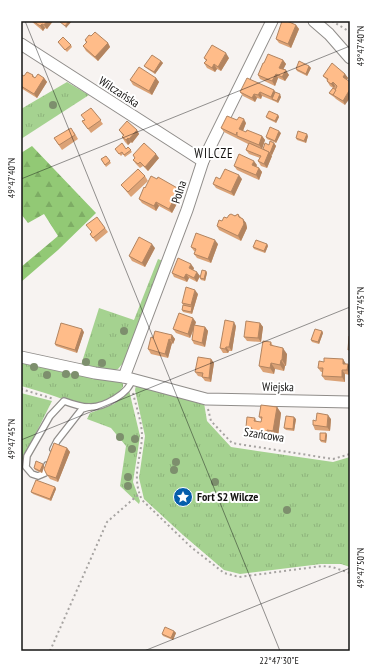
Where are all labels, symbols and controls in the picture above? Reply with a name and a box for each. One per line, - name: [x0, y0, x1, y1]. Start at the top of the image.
- text: 49°47'40"N: [354, 26, 367, 66]
- street label: WiIczańska: [96, 73, 143, 110]
- district label: WILCZE: [194, 145, 234, 162]
- text: 49°47'40"N: [5, 158, 18, 198]
- street label: Polna: [168, 178, 189, 205]
- text: 49°47'45"N: [354, 287, 367, 327]
- street label: Wiejska: [262, 379, 294, 394]
- text: 49°47'45"N: [5, 419, 18, 459]
- street label: Szańcowa: [243, 424, 285, 445]
- place icon: Fort S2 Wilcze: [172, 486, 194, 508]
- place label: Fort S2 Wilcze: [197, 489, 258, 504]
- text: 49°47'50"N: [354, 548, 367, 588]
- text: 22°47'30"E: [259, 654, 299, 667]

